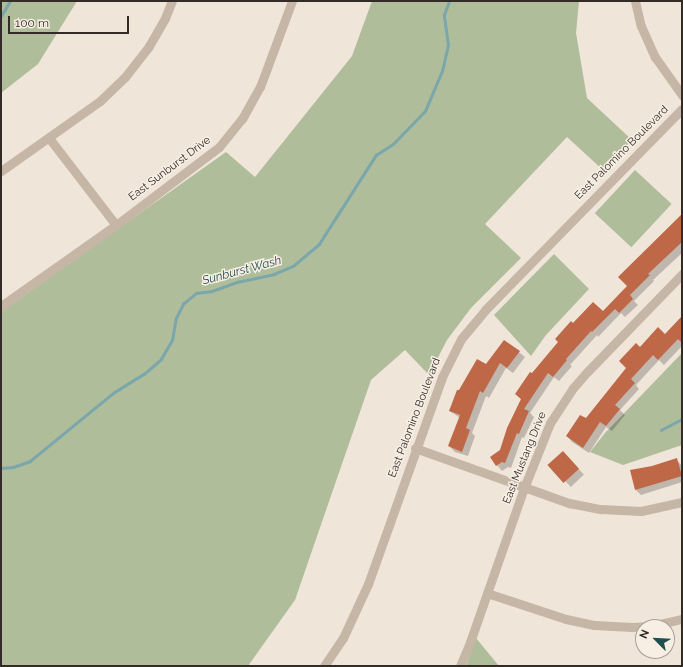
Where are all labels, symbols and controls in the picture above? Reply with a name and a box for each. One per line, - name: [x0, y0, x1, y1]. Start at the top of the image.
- scale bar: [10, 8, 131, 34]
- text: 100 m: [15, 16, 49, 30]
- street label: East Palomino Boulevard: [572, 103, 672, 203]
- street label: East Sunburst Drive: [126, 134, 214, 204]
- water label: Sunburst Wash: [201, 253, 283, 289]
- street label: East Palomino Boulevard: [386, 356, 444, 480]
- street label: East Mustang Drive: [501, 410, 549, 506]
- north arrow: [635, 619, 675, 659]
- text: N: [637, 628, 652, 641]

